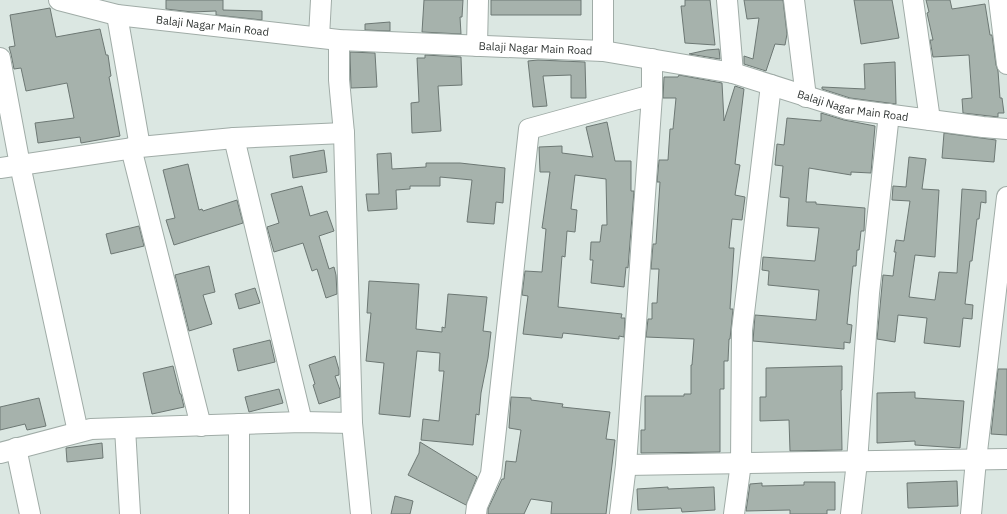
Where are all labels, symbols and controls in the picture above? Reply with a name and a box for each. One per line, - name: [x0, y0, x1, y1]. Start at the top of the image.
- street label: Balaji Nagar Main Road: [155, 12, 270, 39]
- street label: Balaji Nagar Main Road: [478, 39, 593, 58]
- street label: Balaji Nagar Main Road: [795, 87, 909, 124]

